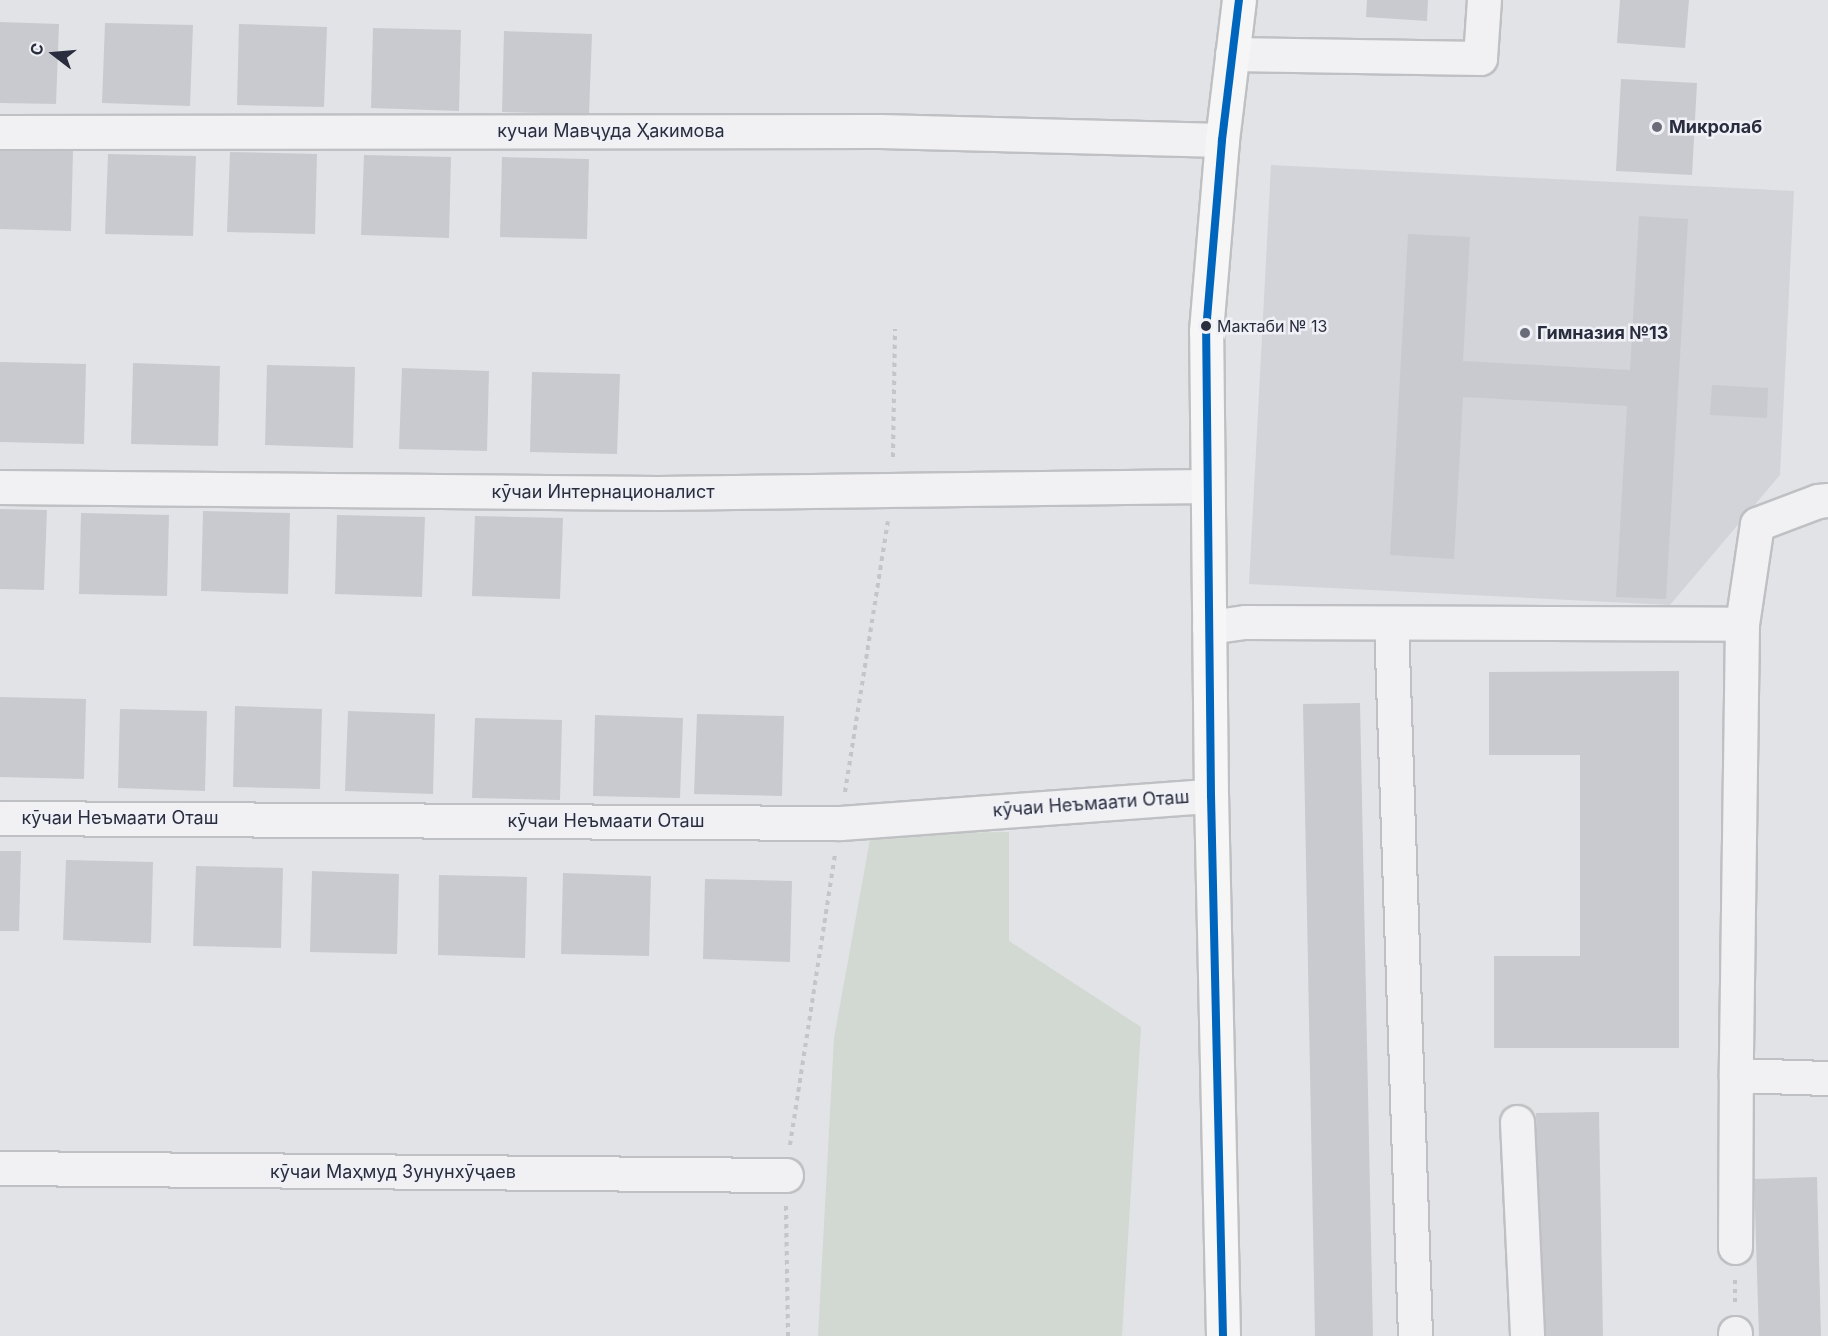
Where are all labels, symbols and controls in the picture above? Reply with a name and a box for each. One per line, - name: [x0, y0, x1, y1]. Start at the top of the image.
- north arrow: [24, 24, 84, 84]
- text: С: [25, 41, 48, 57]
- place label: Микролаб: [1669, 116, 1762, 138]
- street label: кучаи Мавҷуда Ҳакимова: [497, 120, 725, 142]
- marker: Микролаб: [1650, 120, 1664, 134]
- place label: Мактаби № 13: [1217, 316, 1327, 336]
- marker: Мактаби № 13: [1200, 320, 1212, 332]
- place label: Гимназия №13: [1537, 322, 1668, 344]
- marker: Гимназия №13: [1518, 326, 1532, 340]
- street label: кӯчаи Интернационалист: [491, 481, 715, 503]
- street label: кӯчаи Неъмаати Оташ: [992, 786, 1190, 822]
- street label: кӯчаи Неъмаати Оташ: [22, 807, 218, 829]
- street label: кӯчаи Неъмаати Оташ: [508, 810, 704, 832]
- street label: кӯчаи Маҳмуд Зунунхӯҷаев: [270, 1161, 516, 1183]

